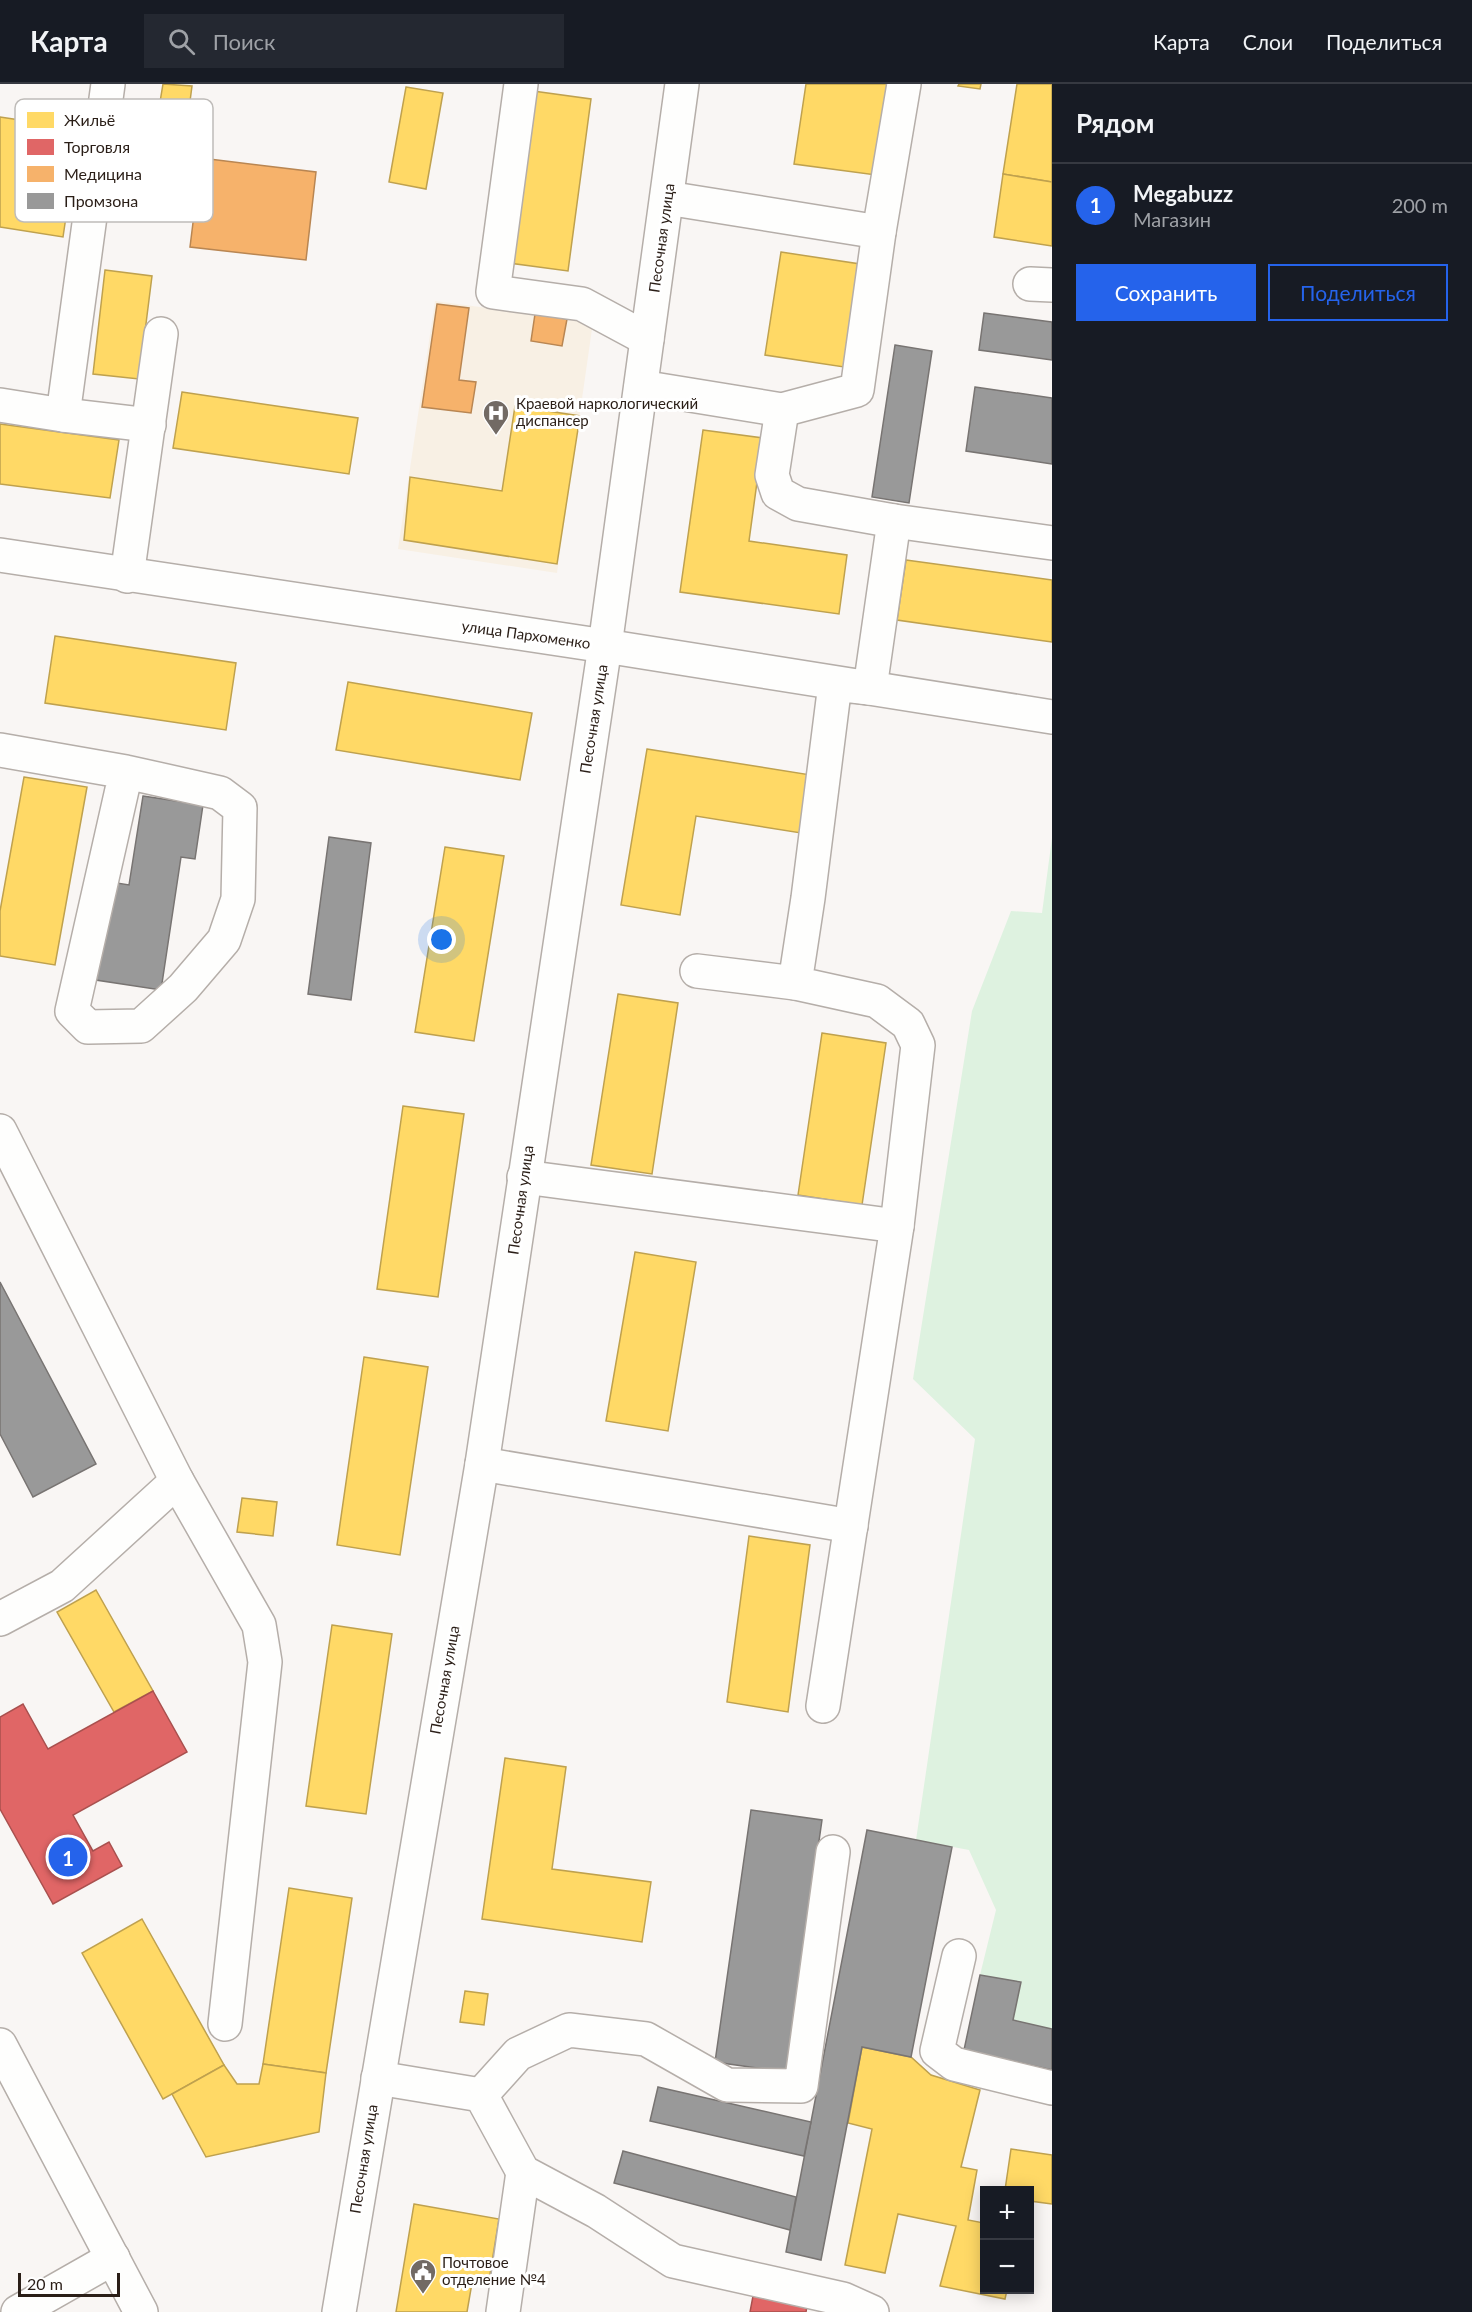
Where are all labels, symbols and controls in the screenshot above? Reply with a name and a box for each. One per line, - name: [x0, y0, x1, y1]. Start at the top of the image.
- search box: [144, 14, 564, 68]
- text: Карта: [30, 24, 108, 58]
- icon: search: [165, 25, 198, 58]
- text: Поиск: [213, 28, 276, 55]
- text: Карта: [1153, 29, 1210, 54]
- text: Слои: [1243, 29, 1293, 54]
- text: Поделиться: [1326, 29, 1442, 54]
- legend: [15, 99, 213, 222]
- text: Рядом: [1076, 107, 1154, 139]
- text: Жильё: [64, 110, 115, 129]
- text: Торговля: [64, 137, 130, 156]
- text: Медицина: [64, 164, 142, 183]
- text: Megabuzz: [1133, 180, 1233, 207]
- street label: Песочная улица: [644, 182, 678, 294]
- text: Промзона: [64, 191, 138, 210]
- text: 1: [1090, 193, 1101, 217]
- text: 200 m: [1392, 193, 1448, 217]
- text: Магазин: [1133, 207, 1211, 231]
- button: Сохранить: [1076, 264, 1256, 321]
- button: Поделиться: [1268, 264, 1448, 321]
- place label: Краевой наркологический диспансер: [516, 394, 698, 429]
- hospital icon: Краевой наркологический диспансер: [481, 398, 511, 436]
- street label: улица Пархоменко: [461, 616, 592, 652]
- street label: Песочная улица: [576, 663, 611, 775]
- your location: [427, 925, 456, 954]
- street label: Песочная улица: [503, 1144, 537, 1256]
- street label: Песочная улица: [426, 1624, 462, 1736]
- pin: 1: [48, 1834, 88, 1880]
- street label: Песочная улица: [346, 2103, 381, 2215]
- map controls: [980, 2186, 1034, 2294]
- button: +: [980, 2186, 1034, 2240]
- button: −: [980, 2240, 1034, 2294]
- place label: Почтовое отделение №4: [442, 2253, 546, 2288]
- public building icon: Почтовое отделение №4: [408, 2257, 438, 2295]
- scale bar: [18, 2270, 120, 2298]
- text: 20 m: [27, 2274, 63, 2293]

